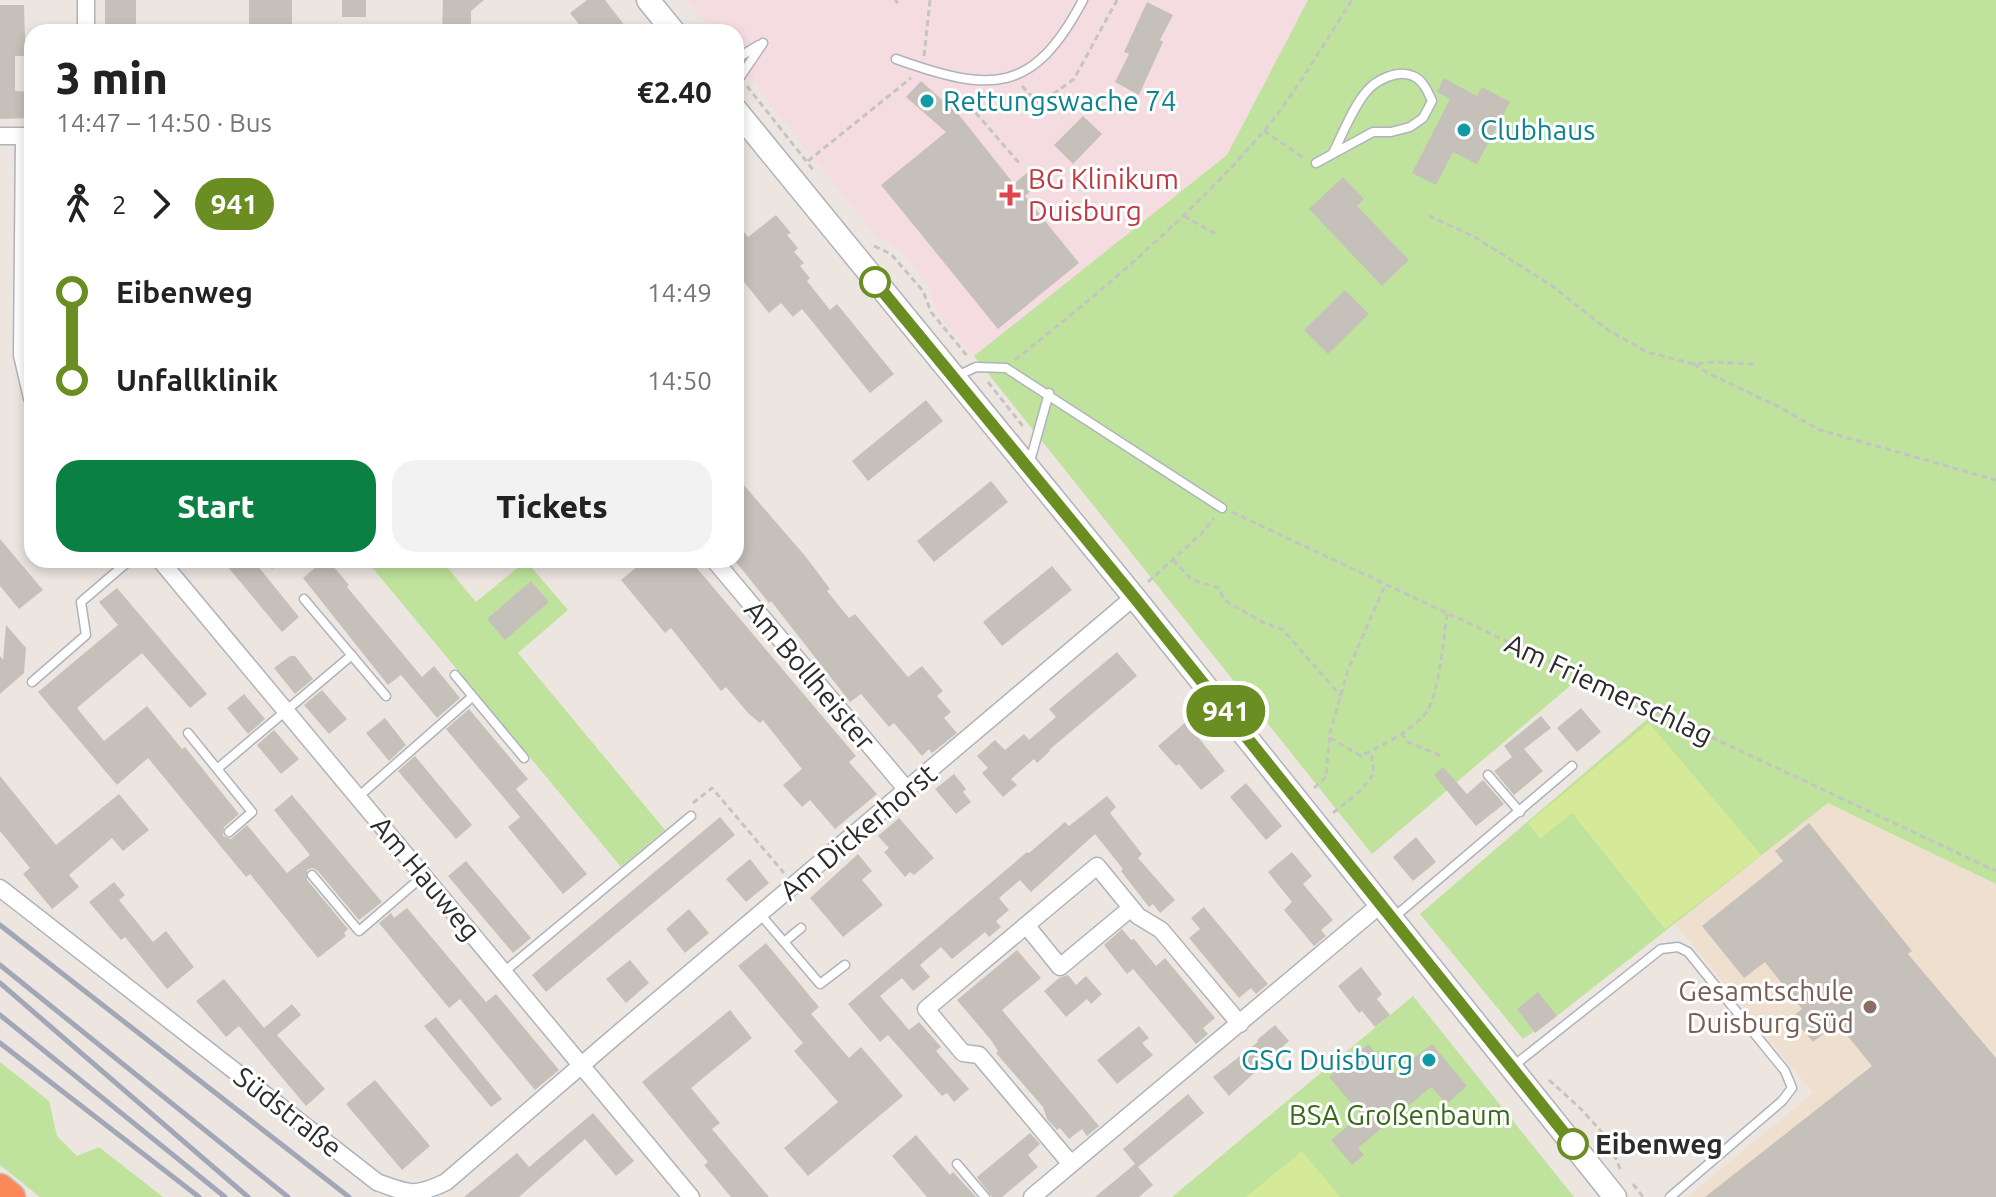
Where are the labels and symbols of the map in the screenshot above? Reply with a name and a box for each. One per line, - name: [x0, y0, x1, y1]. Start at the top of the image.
- place label: Rettungswache 74: [943, 85, 1177, 116]
- marker: Rettungswache 74: [918, 92, 936, 110]
- place label: Clubhaus: [1480, 114, 1595, 145]
- marker: Clubhaus: [1455, 121, 1473, 139]
- place label: BG Klinikum Duisburg: [1028, 163, 1179, 226]
- marker: BG Klinikum Duisburg: [999, 184, 1021, 206]
- unlabelled marker: [860, 267, 890, 297]
- street label: Am Bollheister: [739, 594, 882, 756]
- street label: Am Friemerschlag: [1501, 627, 1718, 750]
- line badge: 941: [1180, 685, 1272, 737]
- street label: Am Dickerhorst: [773, 757, 942, 906]
- street label: Am Hauweg: [366, 810, 487, 946]
- place label: Gesamtschule Duisburg Süd: [1678, 975, 1854, 1038]
- marker: Gesamtschule Duisburg Süd: [1861, 998, 1879, 1016]
- place label: GSG Duisburg: [1241, 1044, 1413, 1075]
- marker: GSG Duisburg: [1420, 1051, 1438, 1069]
- street label: Südstraße: [229, 1060, 348, 1163]
- park label: BSA Großenbaum: [1289, 1099, 1511, 1130]
- place label: Eibenweg: [1595, 1128, 1723, 1159]
- marker: Eibenweg: [1558, 1129, 1588, 1159]

